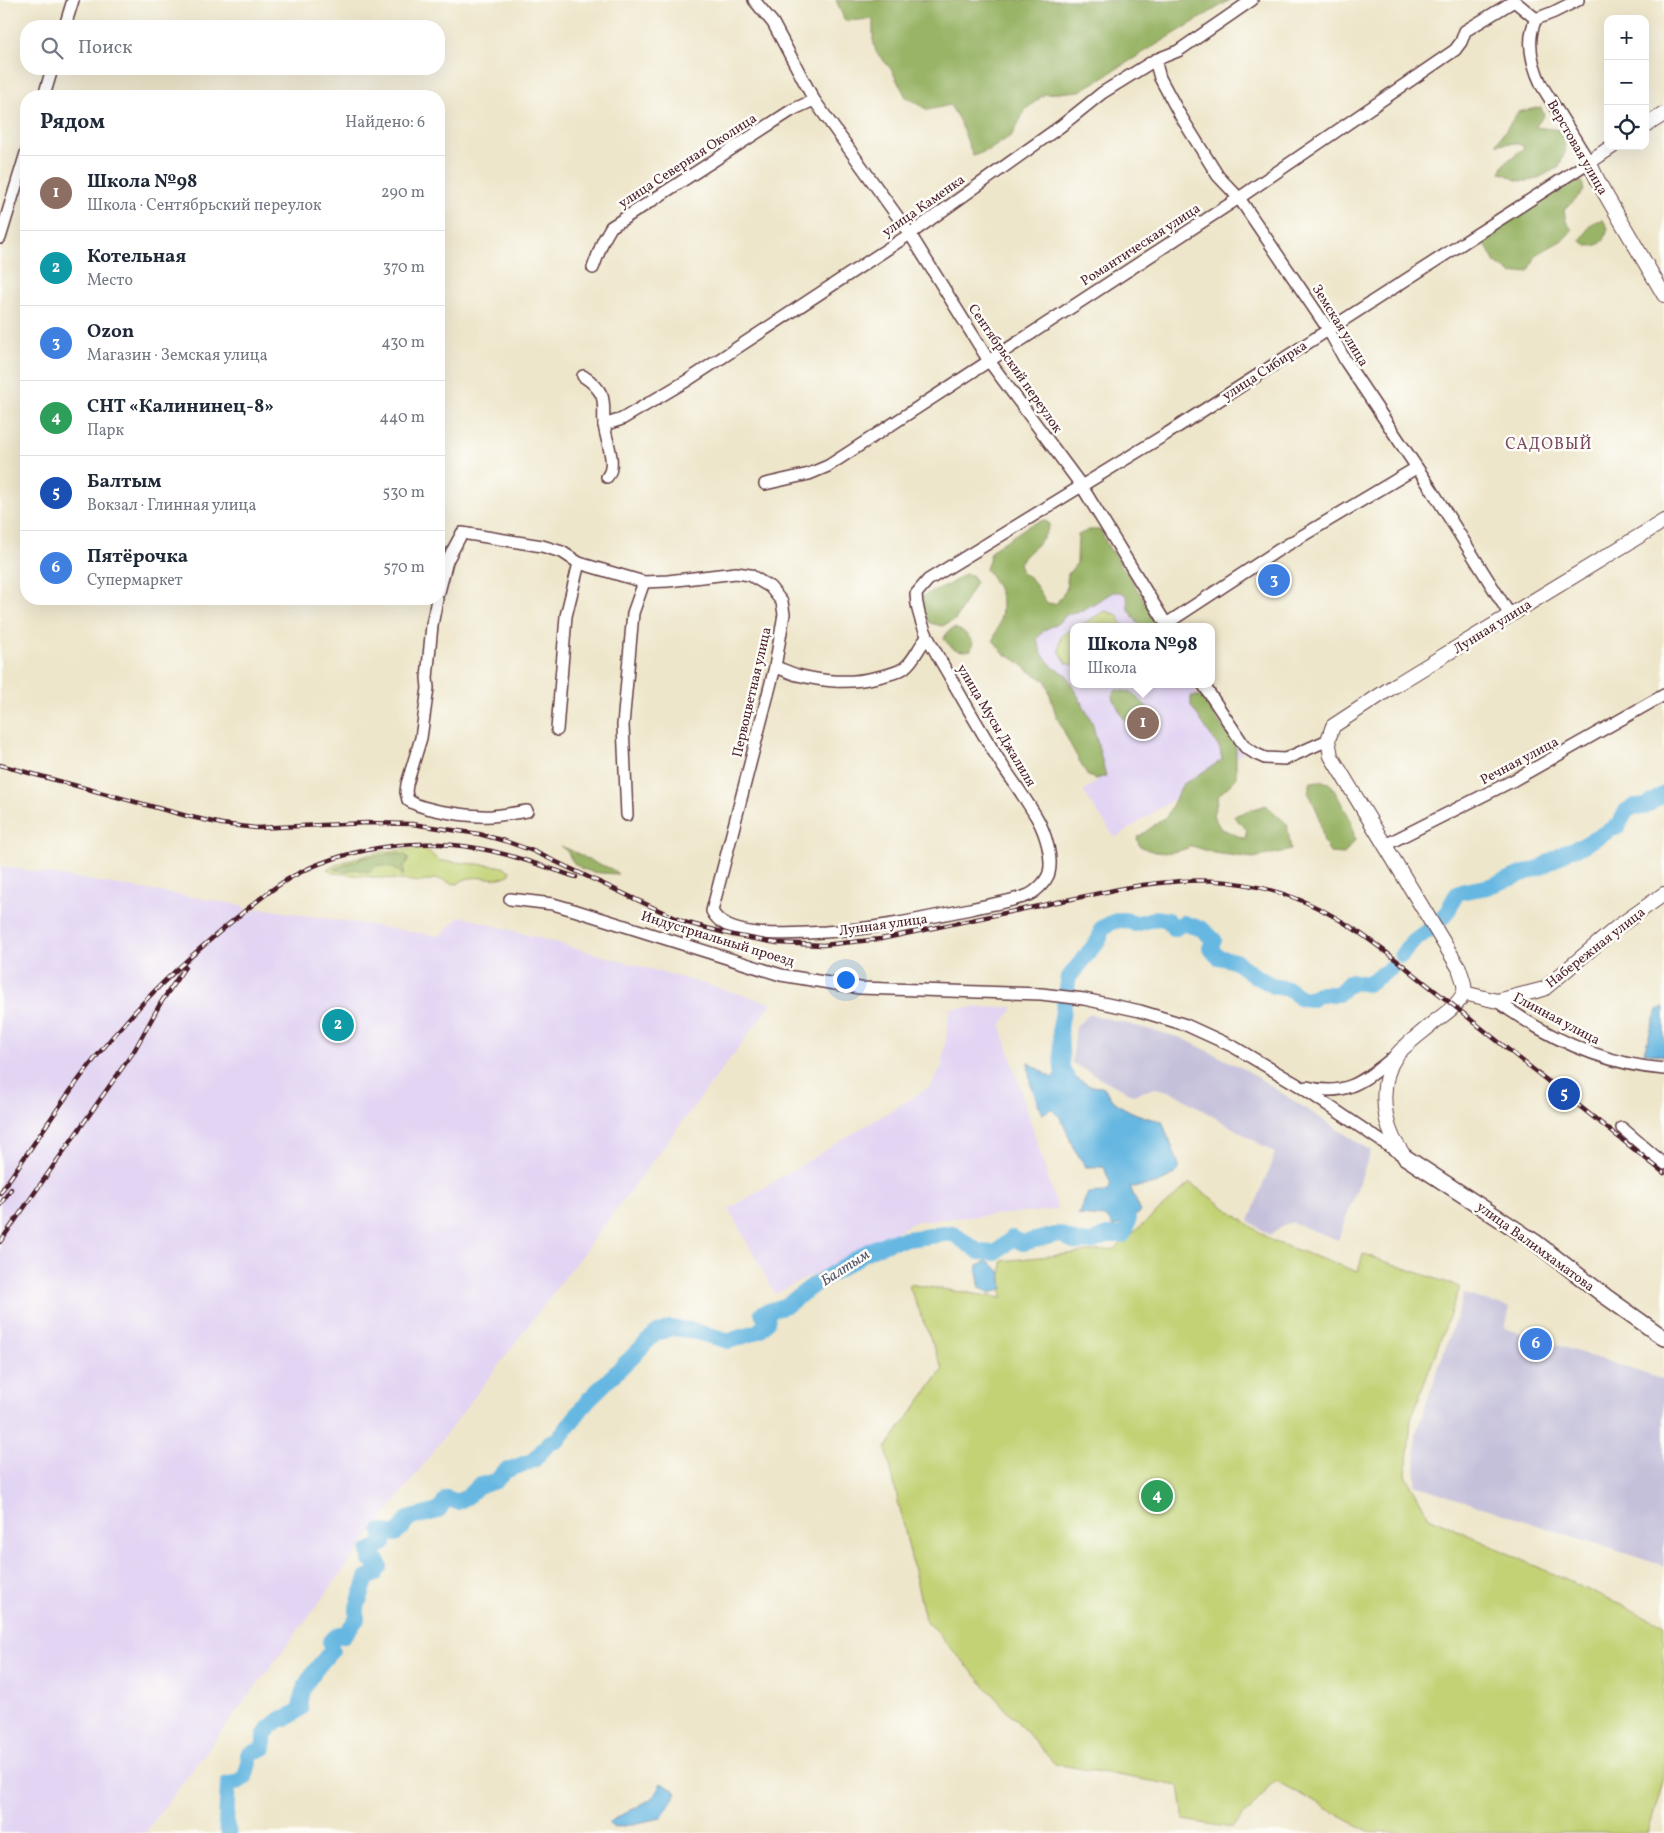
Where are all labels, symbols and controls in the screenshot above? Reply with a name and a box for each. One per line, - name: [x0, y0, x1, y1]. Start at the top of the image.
- map controls: [1604, 15, 1649, 150]
- button: +: [1604, 15, 1649, 60]
- search box: [20, 20, 445, 75]
- icon: search: [38, 34, 66, 62]
- text: Поиск: [78, 35, 132, 61]
- button: −: [1604, 60, 1649, 105]
- street label: Верстовая улица: [1542, 97, 1612, 199]
- button: locate: [1604, 105, 1649, 150]
- text: Рядом: [40, 108, 105, 137]
- street label: улица Северная Околица: [615, 109, 761, 213]
- text: Найдено: 6: [345, 112, 425, 134]
- text: Школа №98: [87, 169, 197, 195]
- street label: улица Каменка: [879, 170, 969, 242]
- text: 1: [53, 182, 59, 204]
- text: 290 m: [381, 182, 425, 204]
- text: Школа · Сентябрьский переулок: [87, 195, 321, 217]
- street label: Романтическая улица: [1077, 199, 1204, 291]
- text: Котельная: [87, 244, 186, 270]
- text: 2: [52, 257, 60, 279]
- text: 370 m: [383, 257, 425, 279]
- text: Место: [87, 270, 133, 292]
- street label: Земская улица: [1307, 281, 1373, 371]
- street label: Сентябрьский переулок: [963, 301, 1067, 438]
- text: Ozon: [87, 319, 134, 345]
- text: 3: [52, 332, 60, 354]
- text: 430 m: [381, 332, 425, 354]
- street label: улица Сибирка: [1219, 337, 1311, 406]
- text: Магазин · Земская улица: [87, 345, 268, 367]
- text: СНТ «Калининец-8»: [87, 394, 274, 420]
- text: 4: [51, 407, 61, 429]
- text: 440 m: [379, 407, 425, 429]
- text: Парк: [87, 420, 124, 442]
- district label: САДОВЫЙ: [1505, 434, 1593, 456]
- text: Балтым: [87, 469, 162, 495]
- text: 5: [52, 482, 60, 504]
- text: 530 m: [382, 482, 425, 504]
- text: Вокзал · Глинная улица: [87, 495, 256, 517]
- text: Пятёрочка: [87, 544, 188, 570]
- text: 6: [52, 557, 60, 579]
- text: 570 m: [383, 557, 425, 579]
- pin: 3: [1258, 561, 1290, 599]
- text: Супермаркет: [87, 570, 183, 592]
- street label: Лунная улица: [1450, 596, 1536, 659]
- popup: [1070, 623, 1215, 688]
- street label: Первоцветная улица: [728, 625, 777, 759]
- text: Школа №98: [1087, 632, 1198, 658]
- text: Школа: [1087, 658, 1137, 680]
- street label: улица Мусы Джалиля: [952, 661, 1040, 791]
- pin: 1: [1127, 704, 1159, 742]
- street label: Речная улица: [1477, 733, 1562, 790]
- street label: Набережная улица: [1542, 903, 1650, 993]
- street label: Индустриальный проезд: [638, 907, 797, 972]
- street label: Лунная улица: [838, 910, 929, 941]
- your location: [833, 967, 859, 993]
- street label: Глинная улица: [1510, 989, 1603, 1050]
- pin: 2: [322, 1006, 354, 1044]
- pin: 5: [1548, 1075, 1580, 1113]
- street label: улица Валимхаматова: [1472, 1198, 1598, 1297]
- water label: Балтым: [817, 1245, 874, 1292]
- pin: 6: [1520, 1325, 1552, 1363]
- pin: 4: [1141, 1477, 1173, 1515]

